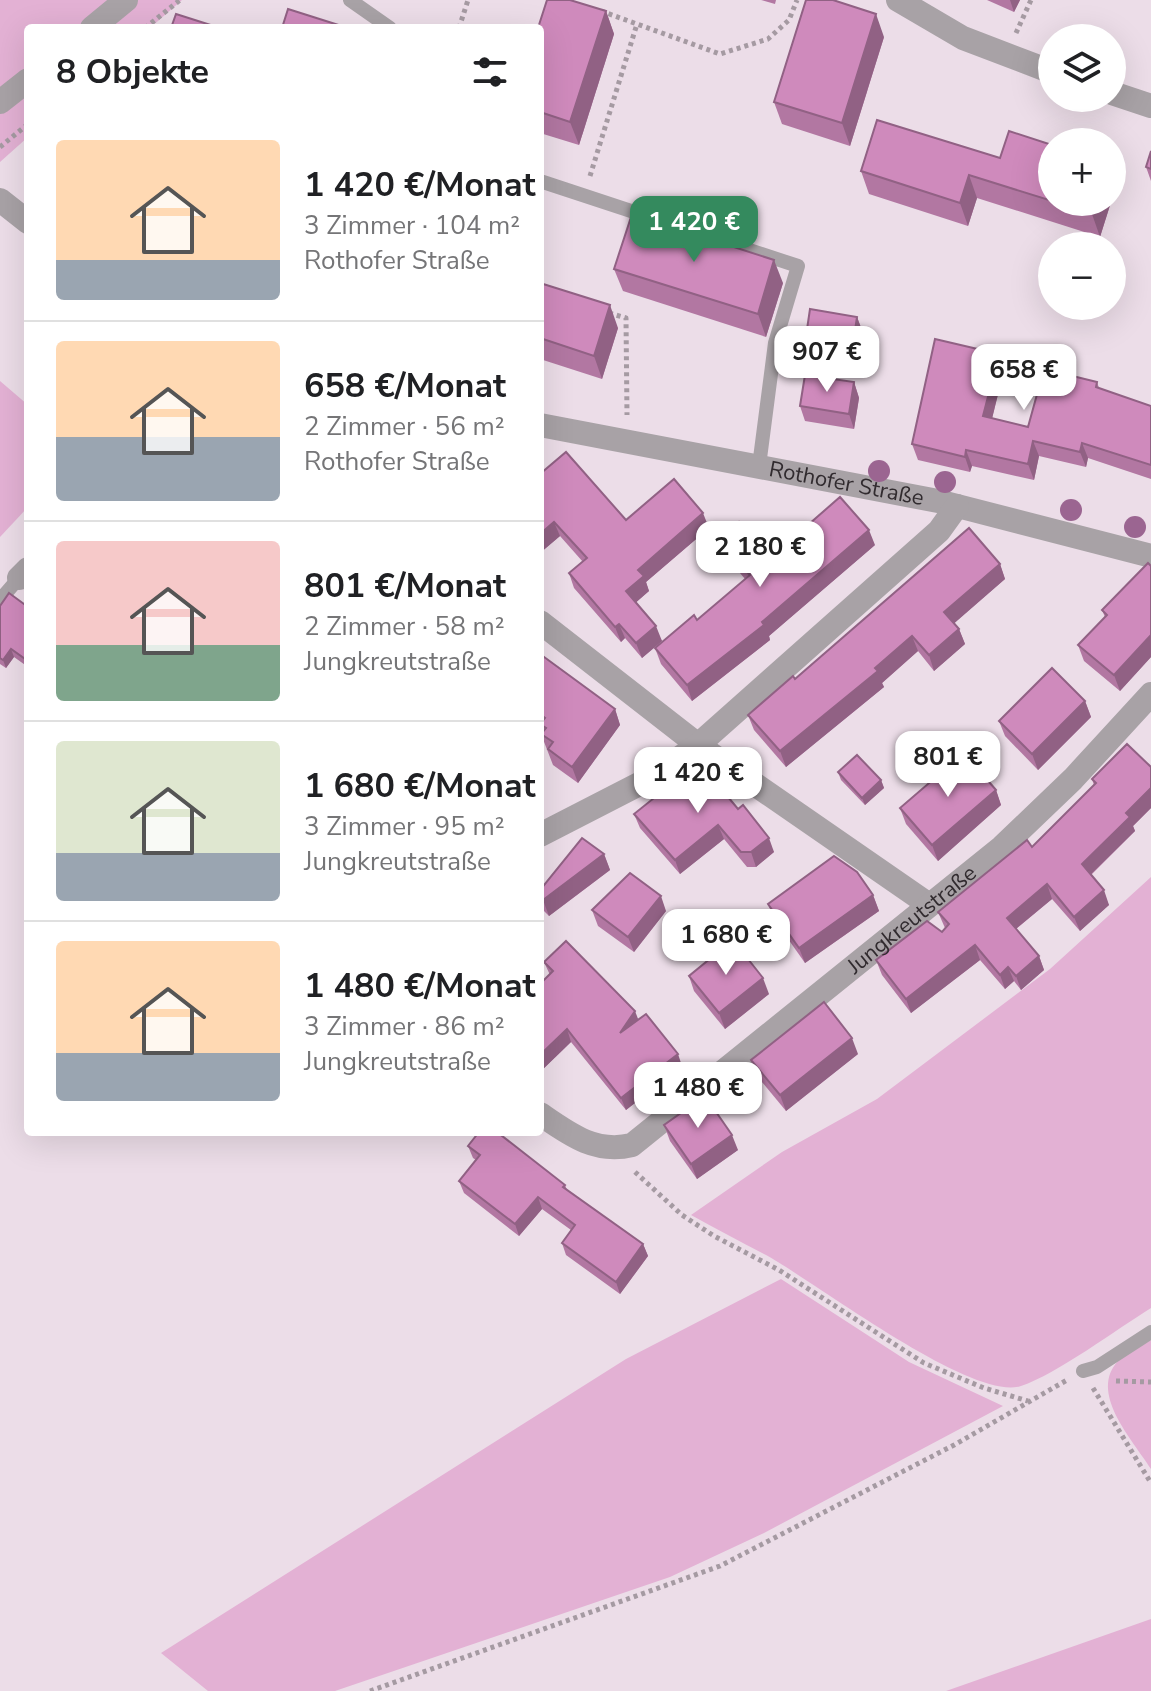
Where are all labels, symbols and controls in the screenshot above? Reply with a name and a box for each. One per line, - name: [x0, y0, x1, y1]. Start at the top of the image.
- map controls: [1038, 24, 1126, 320]
- button: layers: [1038, 24, 1126, 112]
- text: 8 Objekte: [56, 49, 209, 95]
- icon: filters: [468, 50, 512, 94]
- button: +: [1038, 128, 1126, 216]
- text: 1 420 €/Monat: [304, 162, 536, 208]
- icon: home: [120, 172, 216, 268]
- pin: 1 420 €: [620, 196, 768, 264]
- text: 1 420 €: [648, 204, 740, 239]
- text: 3 Zimmer · 104 m²: [304, 208, 520, 243]
- button: −: [1038, 232, 1126, 320]
- text: Rothofer Straße: [304, 243, 490, 278]
- pin: 907 €: [771, 326, 883, 394]
- text: 907 €: [792, 334, 862, 369]
- pin: 658 €: [968, 344, 1080, 412]
- text: 658 €: [989, 352, 1059, 387]
- text: 658 €/Monat: [304, 363, 506, 409]
- icon: home: [120, 373, 216, 469]
- text: 2 Zimmer · 56 m²: [304, 409, 505, 444]
- text: Rothofer Straße: [304, 444, 490, 479]
- street label: Rothofer Straße: [766, 454, 926, 513]
- pin: 2 180 €: [686, 521, 834, 589]
- text: 2 180 €: [714, 529, 806, 564]
- text: 801 €/Monat: [304, 563, 506, 609]
- icon: home: [120, 573, 216, 669]
- text: 2 Zimmer · 58 m²: [304, 609, 505, 644]
- text: Jungkreutstraße: [304, 644, 491, 679]
- pin: 801 €: [892, 731, 1004, 799]
- text: 801 €: [913, 739, 983, 774]
- pin: 1 420 €: [624, 747, 772, 815]
- text: 1 420 €: [652, 755, 744, 790]
- text: 1 680 €/Monat: [304, 763, 536, 809]
- icon: home: [120, 773, 216, 869]
- text: 3 Zimmer · 95 m²: [304, 809, 505, 844]
- text: Jungkreutstraße: [304, 844, 491, 879]
- street label: Jungkreutstraße: [840, 858, 983, 982]
- pin: 1 680 €: [652, 909, 800, 977]
- text: 1 680 €: [680, 917, 772, 952]
- text: 1 480 €/Monat: [304, 963, 536, 1009]
- icon: home: [120, 973, 216, 1069]
- text: 3 Zimmer · 86 m²: [304, 1009, 505, 1044]
- text: Jungkreutstraße: [304, 1044, 491, 1079]
- pin: 1 480 €: [624, 1062, 772, 1130]
- text: 1 480 €: [652, 1070, 744, 1105]

